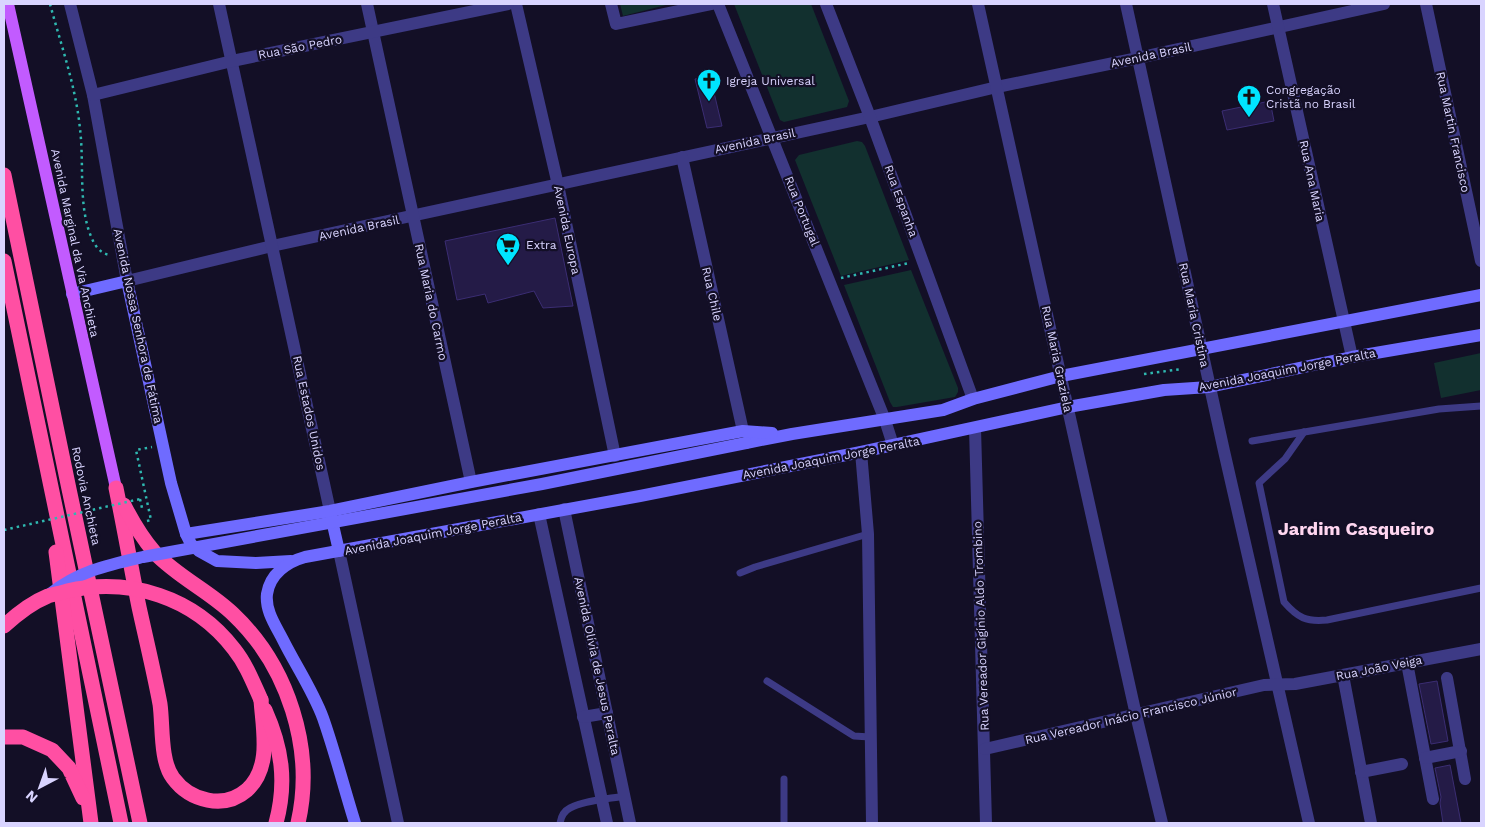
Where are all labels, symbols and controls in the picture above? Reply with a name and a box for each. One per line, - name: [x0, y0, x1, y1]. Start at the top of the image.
- street label: Rua São Pedro: [257, 32, 343, 62]
- street label: Avenida Brasil: [1109, 40, 1193, 70]
- church icon: Igreja Universal: [696, 68, 722, 102]
- street label: Rua Martin Francisco: [1433, 70, 1473, 194]
- place label: Igreja Universal: [726, 74, 815, 88]
- place label: Congregação Cristã no Brasil: [1266, 83, 1356, 111]
- church icon: Congregação Cristã no Brasil: [1236, 84, 1262, 118]
- street label: Avenida Brasil: [713, 126, 797, 156]
- street label: Rua Ana Maria: [1297, 139, 1328, 223]
- street label: Avenida Marginal da Via Anchieta: [48, 148, 102, 339]
- street label: Rua Espanha: [881, 163, 921, 239]
- street label: Rua Portugal: [782, 174, 822, 248]
- street label: Avenida Europa: [551, 184, 583, 276]
- street label: Avenida Brasil: [317, 213, 401, 243]
- street label: Avenida Nossa Senhora de Fátima: [110, 227, 166, 425]
- supermarket icon: Extra: [495, 232, 521, 266]
- place label: Extra: [526, 238, 557, 252]
- street label: Rua Maria do Carmo: [412, 242, 450, 362]
- street label: Rua Maria Cristina: [1176, 261, 1212, 369]
- street label: Rua Chile: [699, 265, 725, 323]
- street label: Rua Maria Graziela: [1039, 304, 1075, 414]
- street label: Avenida Joaquim Jorge Peralta: [1197, 346, 1377, 394]
- street label: Rua Estados Unidos: [290, 354, 328, 472]
- street label: Avenida Joaquim Jorge Peralta: [741, 434, 921, 482]
- street label: Rodovia Anchieta: [69, 445, 103, 547]
- street label: Avenida Joaquim Jorge Peralta: [343, 510, 523, 558]
- district label: Jardim Casqueiro: [1278, 518, 1434, 539]
- street label: Rua Vereador Gigínio Aldo Trombino: [970, 521, 992, 731]
- street label: Avenida Olívia de Jesus Peralta: [571, 575, 623, 757]
- street label: Rua João Veiga: [1335, 653, 1424, 683]
- street label: Rua Vereador Inácio Francisco Júnior: [1024, 685, 1238, 747]
- north arrow: [15, 762, 65, 812]
- text: N: [22, 787, 41, 806]

